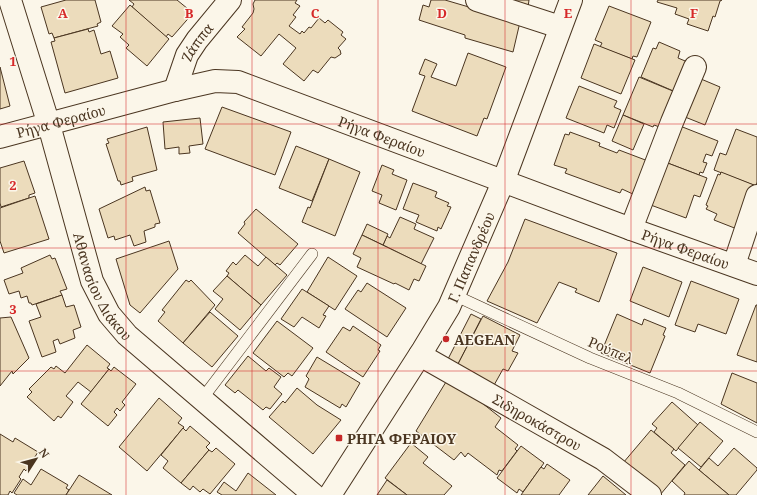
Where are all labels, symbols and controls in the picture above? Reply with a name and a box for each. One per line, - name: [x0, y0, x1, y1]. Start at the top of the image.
- text: A: [58, 4, 68, 22]
- text: B: [185, 4, 194, 22]
- text: C: [311, 4, 320, 22]
- text: D: [437, 4, 447, 22]
- text: E: [564, 4, 573, 22]
- text: F: [690, 4, 698, 22]
- street label: Ζάππα: [176, 19, 217, 64]
- text: 1: [9, 52, 17, 70]
- street label: Ρήγα Φεραίου: [14, 100, 108, 142]
- street label: Ρήγα Φεραίου: [336, 111, 428, 161]
- text: 2: [9, 176, 17, 194]
- street label: Γ. Παπανδρέου: [443, 209, 499, 305]
- street label: Ρήγα Φεραίου: [639, 224, 732, 273]
- street label: Αθανασίου Διάκου: [70, 230, 137, 344]
- text: 3: [9, 300, 17, 318]
- place label: AEGEAN: [454, 330, 515, 349]
- street label: Ρούπελ: [585, 332, 637, 368]
- marker: AEGEAN: [441, 334, 451, 344]
- street label: Σιδηροκάστρου: [489, 389, 585, 455]
- place label: ΡΗΓΑ ΦΕΡΑΙΟΥ: [347, 429, 456, 448]
- marker: ΡΗΓΑ ΦΕΡΑΙΟΥ: [334, 433, 344, 443]
- north arrow: [16, 439, 56, 479]
- text: N: [36, 445, 53, 461]

